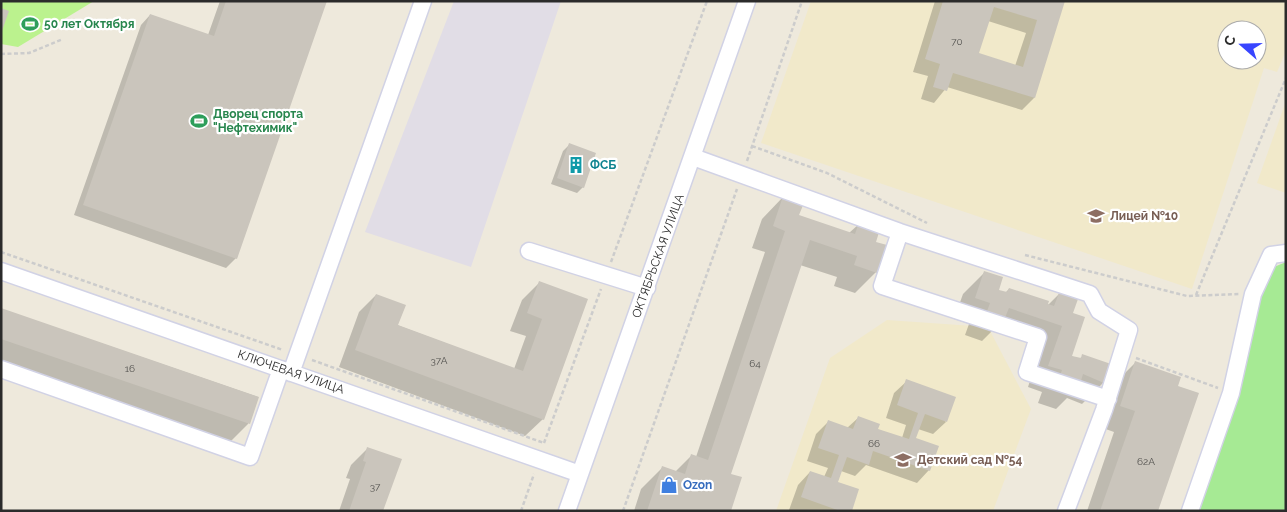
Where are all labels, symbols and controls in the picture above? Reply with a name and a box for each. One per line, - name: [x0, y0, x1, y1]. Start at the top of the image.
- sports icon: 50 лет Октября: [20, 14, 40, 34]
- place label: 50 лет Октября: [44, 17, 134, 31]
- north arrow: [1217, 20, 1267, 70]
- text: С: [1221, 33, 1239, 48]
- house number: 70: [951, 36, 963, 47]
- place label: Дворец спорта "Нефтехимик": [213, 107, 303, 135]
- sports icon: Дворец спорта "Нефтехимик": [189, 111, 209, 131]
- building icon: ФСБ: [566, 155, 586, 175]
- place label: ФСБ: [590, 158, 616, 172]
- street label: ОКТЯБРЬСКАЯ УЛИЦА: [629, 192, 687, 320]
- school or university icon: Лицей №10: [1086, 206, 1106, 226]
- place label: Лицей №10: [1110, 209, 1178, 223]
- street label: КЛЮЧЕВАЯ УЛИЦА: [236, 347, 346, 397]
- house number: 37А: [431, 355, 448, 366]
- house number: 64: [749, 358, 761, 369]
- house number: 16: [125, 363, 135, 374]
- house number: 66: [868, 438, 880, 449]
- school or university icon: Детский сад №54: [893, 450, 913, 470]
- place label: Детский сад №54: [917, 453, 1022, 467]
- house number: 62А: [1137, 456, 1155, 467]
- shop icon: Ozon: [659, 475, 679, 495]
- place label: Ozon: [683, 478, 712, 492]
- house number: 37: [370, 481, 381, 492]

